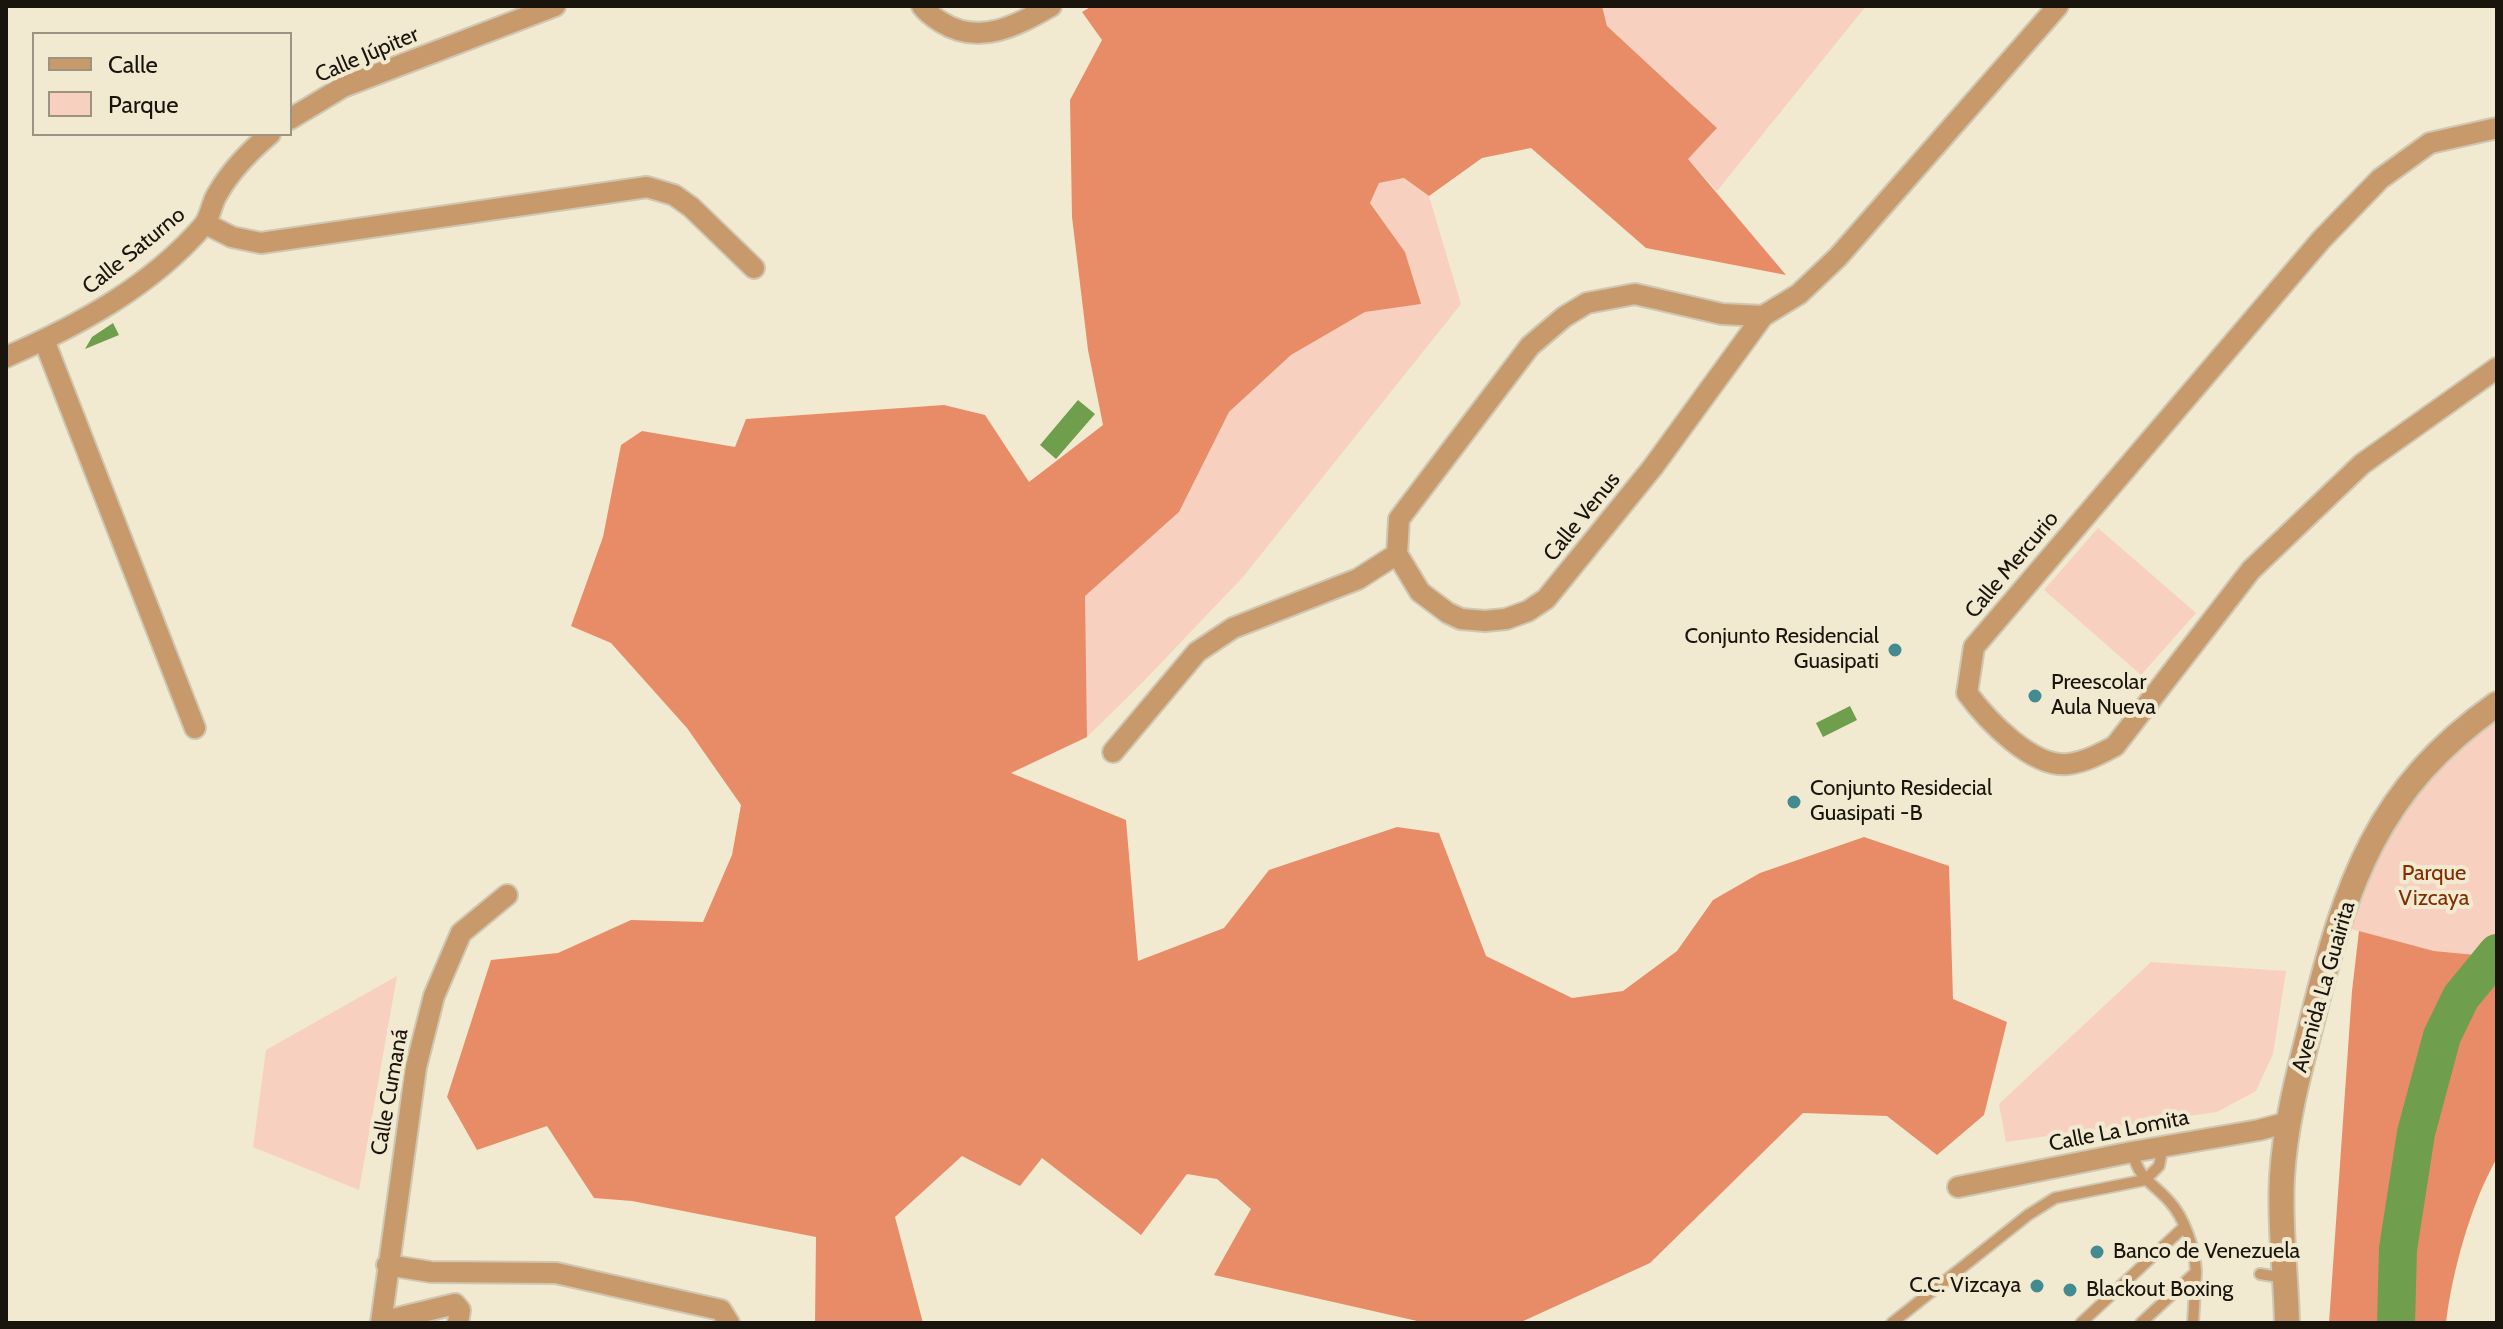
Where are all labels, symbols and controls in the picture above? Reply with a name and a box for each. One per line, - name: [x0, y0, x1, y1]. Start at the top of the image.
- street label: Calle Júpiter: [311, 21, 423, 89]
- legend: [32, 32, 292, 136]
- text: Calle: [108, 50, 158, 79]
- text: Parque: [108, 90, 178, 119]
- street label: Calle Saturno: [77, 202, 191, 300]
- street label: Calle Venus: [1538, 467, 1626, 567]
- street label: Calle Mercurio: [1960, 506, 2064, 624]
- place label: Conjunto Residencial Guasipati: [1685, 624, 1879, 676]
- marker: Conjunto Residencial Guasipati: [1886, 641, 1904, 659]
- place label: Preescolar Aula Nueva: [2051, 670, 2156, 722]
- marker: Preescolar Aula Nueva: [2026, 687, 2044, 705]
- place label: Conjunto Residecial Guasipati -B: [1810, 776, 1992, 828]
- marker: Conjunto Residecial Guasipati -B: [1785, 793, 1803, 811]
- park label: Parque Vizcaya: [2399, 861, 2469, 912]
- street label: Avenida La Guairita: [2287, 898, 2361, 1076]
- street label: Calle Cumaná: [366, 1027, 414, 1157]
- street label: Calle La Lomita: [2047, 1104, 2191, 1158]
- place label: Banco de Venezuela: [2113, 1239, 2300, 1265]
- marker: Banco de Venezuela: [2088, 1243, 2106, 1261]
- place label: C.C. Vizcaya: [1909, 1273, 2021, 1299]
- marker: C.C. Vizcaya: [2028, 1277, 2046, 1295]
- place label: Blackout Boxing: [2086, 1277, 2233, 1303]
- marker: Blackout Boxing: [2061, 1281, 2079, 1299]

